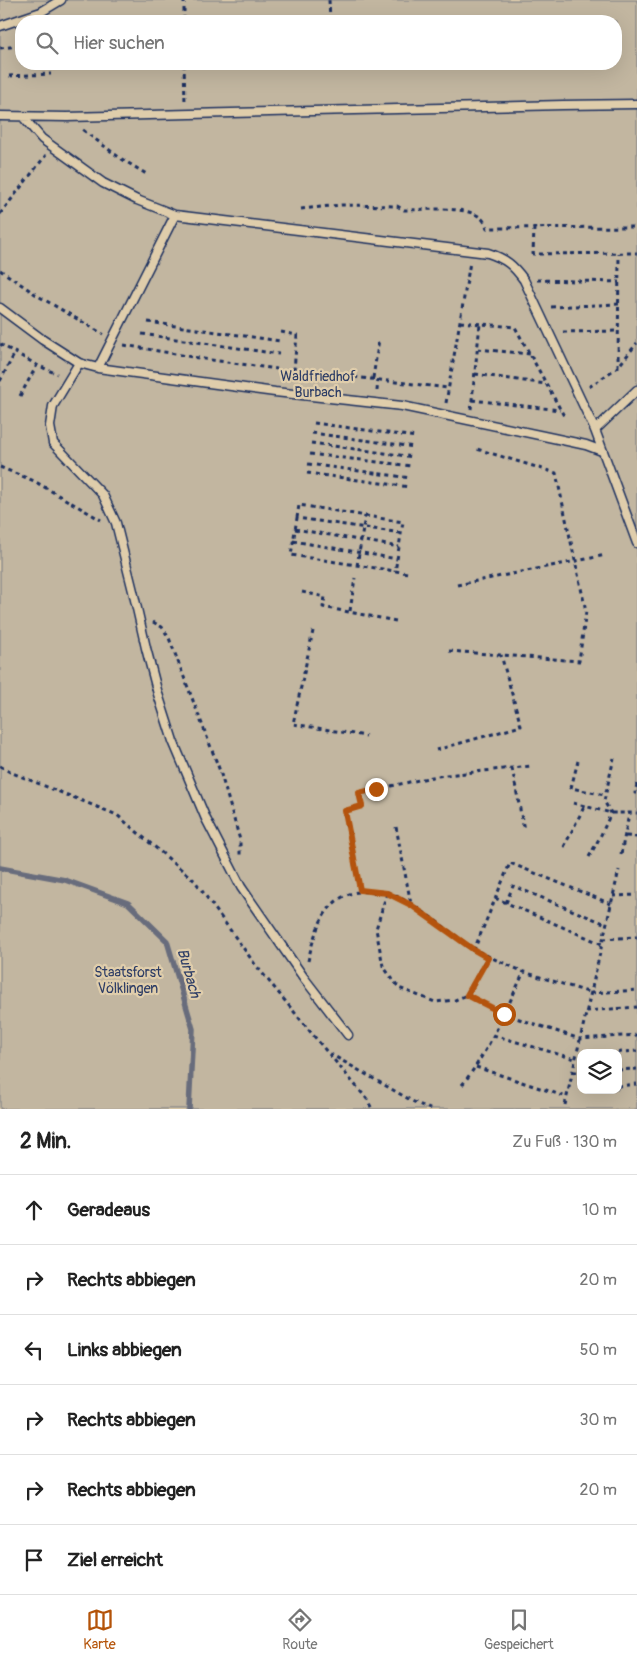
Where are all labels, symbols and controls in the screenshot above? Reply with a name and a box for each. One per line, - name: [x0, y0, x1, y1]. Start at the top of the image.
- search box: [15, 15, 622, 70]
- icon: search: [33, 29, 61, 57]
- text: Hier suchen: [73, 31, 165, 55]
- park label: Waldfriedhof Burbach: [280, 368, 356, 401]
- route end: [365, 778, 388, 801]
- water label: Burbach: [172, 946, 205, 1001]
- park label: Staatsforst Völklingen: [94, 964, 162, 997]
- route start: [493, 1003, 516, 1026]
- map controls: [577, 1049, 622, 1094]
- button: layers: [577, 1049, 622, 1094]
- text: 2 Min.: [20, 1128, 71, 1155]
- text: Zu Fuß · 130 m: [512, 1132, 617, 1152]
- icon: ahead: [20, 1196, 48, 1224]
- text: Geradeaus: [67, 1198, 150, 1222]
- text: 10 m: [582, 1200, 617, 1220]
- icon: right: [20, 1266, 48, 1294]
- text: Rechts abbiegen: [67, 1268, 196, 1292]
- text: 20 m: [579, 1270, 617, 1290]
- icon: left: [20, 1336, 48, 1364]
- text: Links abbiegen: [67, 1338, 182, 1362]
- text: 50 m: [580, 1340, 617, 1360]
- icon: right: [20, 1406, 48, 1434]
- text: Rechts abbiegen: [67, 1408, 196, 1432]
- text: 30 m: [579, 1410, 617, 1430]
- icon: right: [20, 1476, 48, 1504]
- text: Rechts abbiegen: [67, 1478, 196, 1502]
- text: 20 m: [579, 1480, 617, 1500]
- icon: arrive: [20, 1546, 48, 1574]
- text: Ziel erreicht: [67, 1548, 163, 1572]
- tab: Karte: [83, 1606, 116, 1653]
- tab: Route: [282, 1606, 318, 1653]
- tab: Gespeichert: [484, 1606, 554, 1653]

